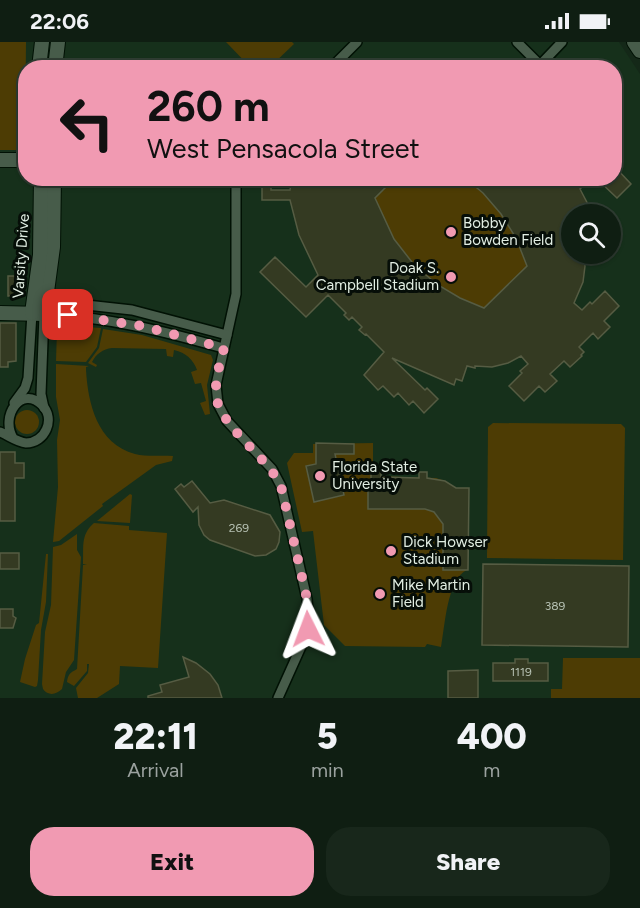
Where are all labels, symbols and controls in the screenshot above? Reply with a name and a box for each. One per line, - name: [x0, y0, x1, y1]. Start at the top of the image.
- text: 22:06: [30, 8, 89, 35]
- text: 260 m: [147, 81, 270, 132]
- icon: left: [48, 84, 126, 162]
- text: West Pensacola Street: [147, 132, 420, 165]
- map controls: [561, 204, 621, 264]
- button: search: [561, 204, 621, 264]
- street label: Varsity Drive: [9, 213, 33, 299]
- place label: Bobby Bowden Field: [463, 214, 553, 249]
- marker: Bobby Bowden Field: [444, 225, 458, 239]
- place label: Doak S. Campbell Stadium: [316, 259, 439, 294]
- marker: Doak S. Campbell Stadium: [444, 270, 458, 284]
- pin: [42, 289, 93, 340]
- icon: arrive: [51, 298, 84, 331]
- place label: Florida State University: [332, 458, 417, 493]
- marker: Florida State University: [313, 469, 327, 483]
- house number: 269: [229, 521, 249, 535]
- place label: Dick Howser Stadium: [403, 533, 488, 568]
- marker: Dick Howser Stadium: [384, 544, 398, 558]
- place label: Mike Martin Field: [392, 576, 470, 611]
- marker: Mike Martin Field: [373, 587, 387, 601]
- position arrow: [276, 597, 340, 661]
- house number: 389: [545, 599, 566, 613]
- house number: 1119: [510, 665, 532, 679]
- text: 22:11: [113, 715, 198, 758]
- text: 5: [317, 715, 338, 758]
- text: 400: [457, 715, 527, 758]
- text: Arrival: [127, 758, 184, 782]
- text: min: [311, 758, 344, 782]
- text: m: [483, 758, 500, 782]
- button: Exit: [30, 827, 314, 896]
- button: Share: [326, 827, 610, 896]

